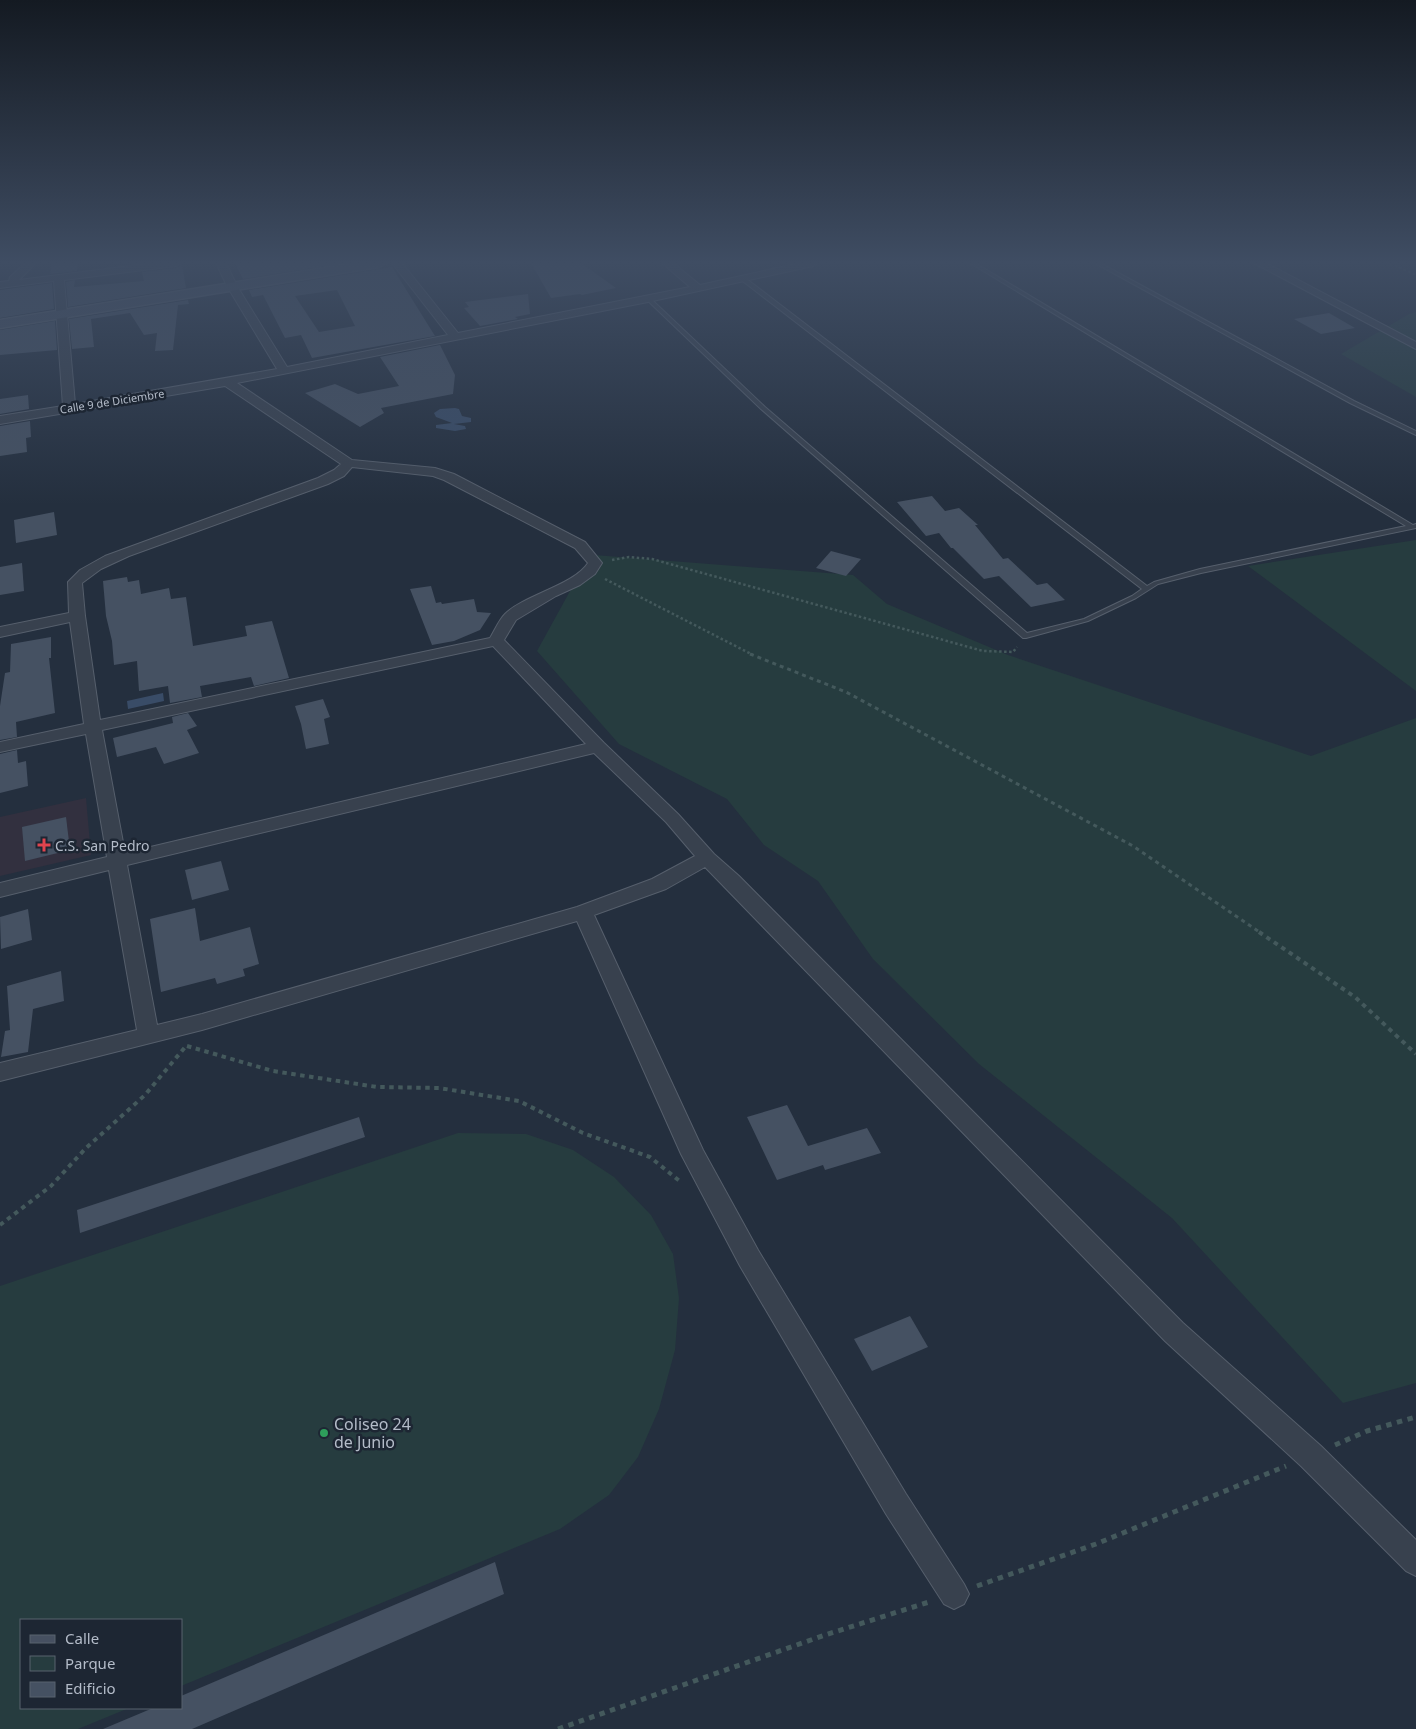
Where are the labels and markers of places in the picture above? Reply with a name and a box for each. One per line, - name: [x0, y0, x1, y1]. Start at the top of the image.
- place label: C.S. San Pedro: [55, 836, 149, 855]
- marker: C.S. San Pedro: [37, 838, 51, 852]
- place label: Coliseo 24 de Junio: [334, 1413, 411, 1453]
- marker: Coliseo 24 de Junio: [318, 1427, 330, 1439]

